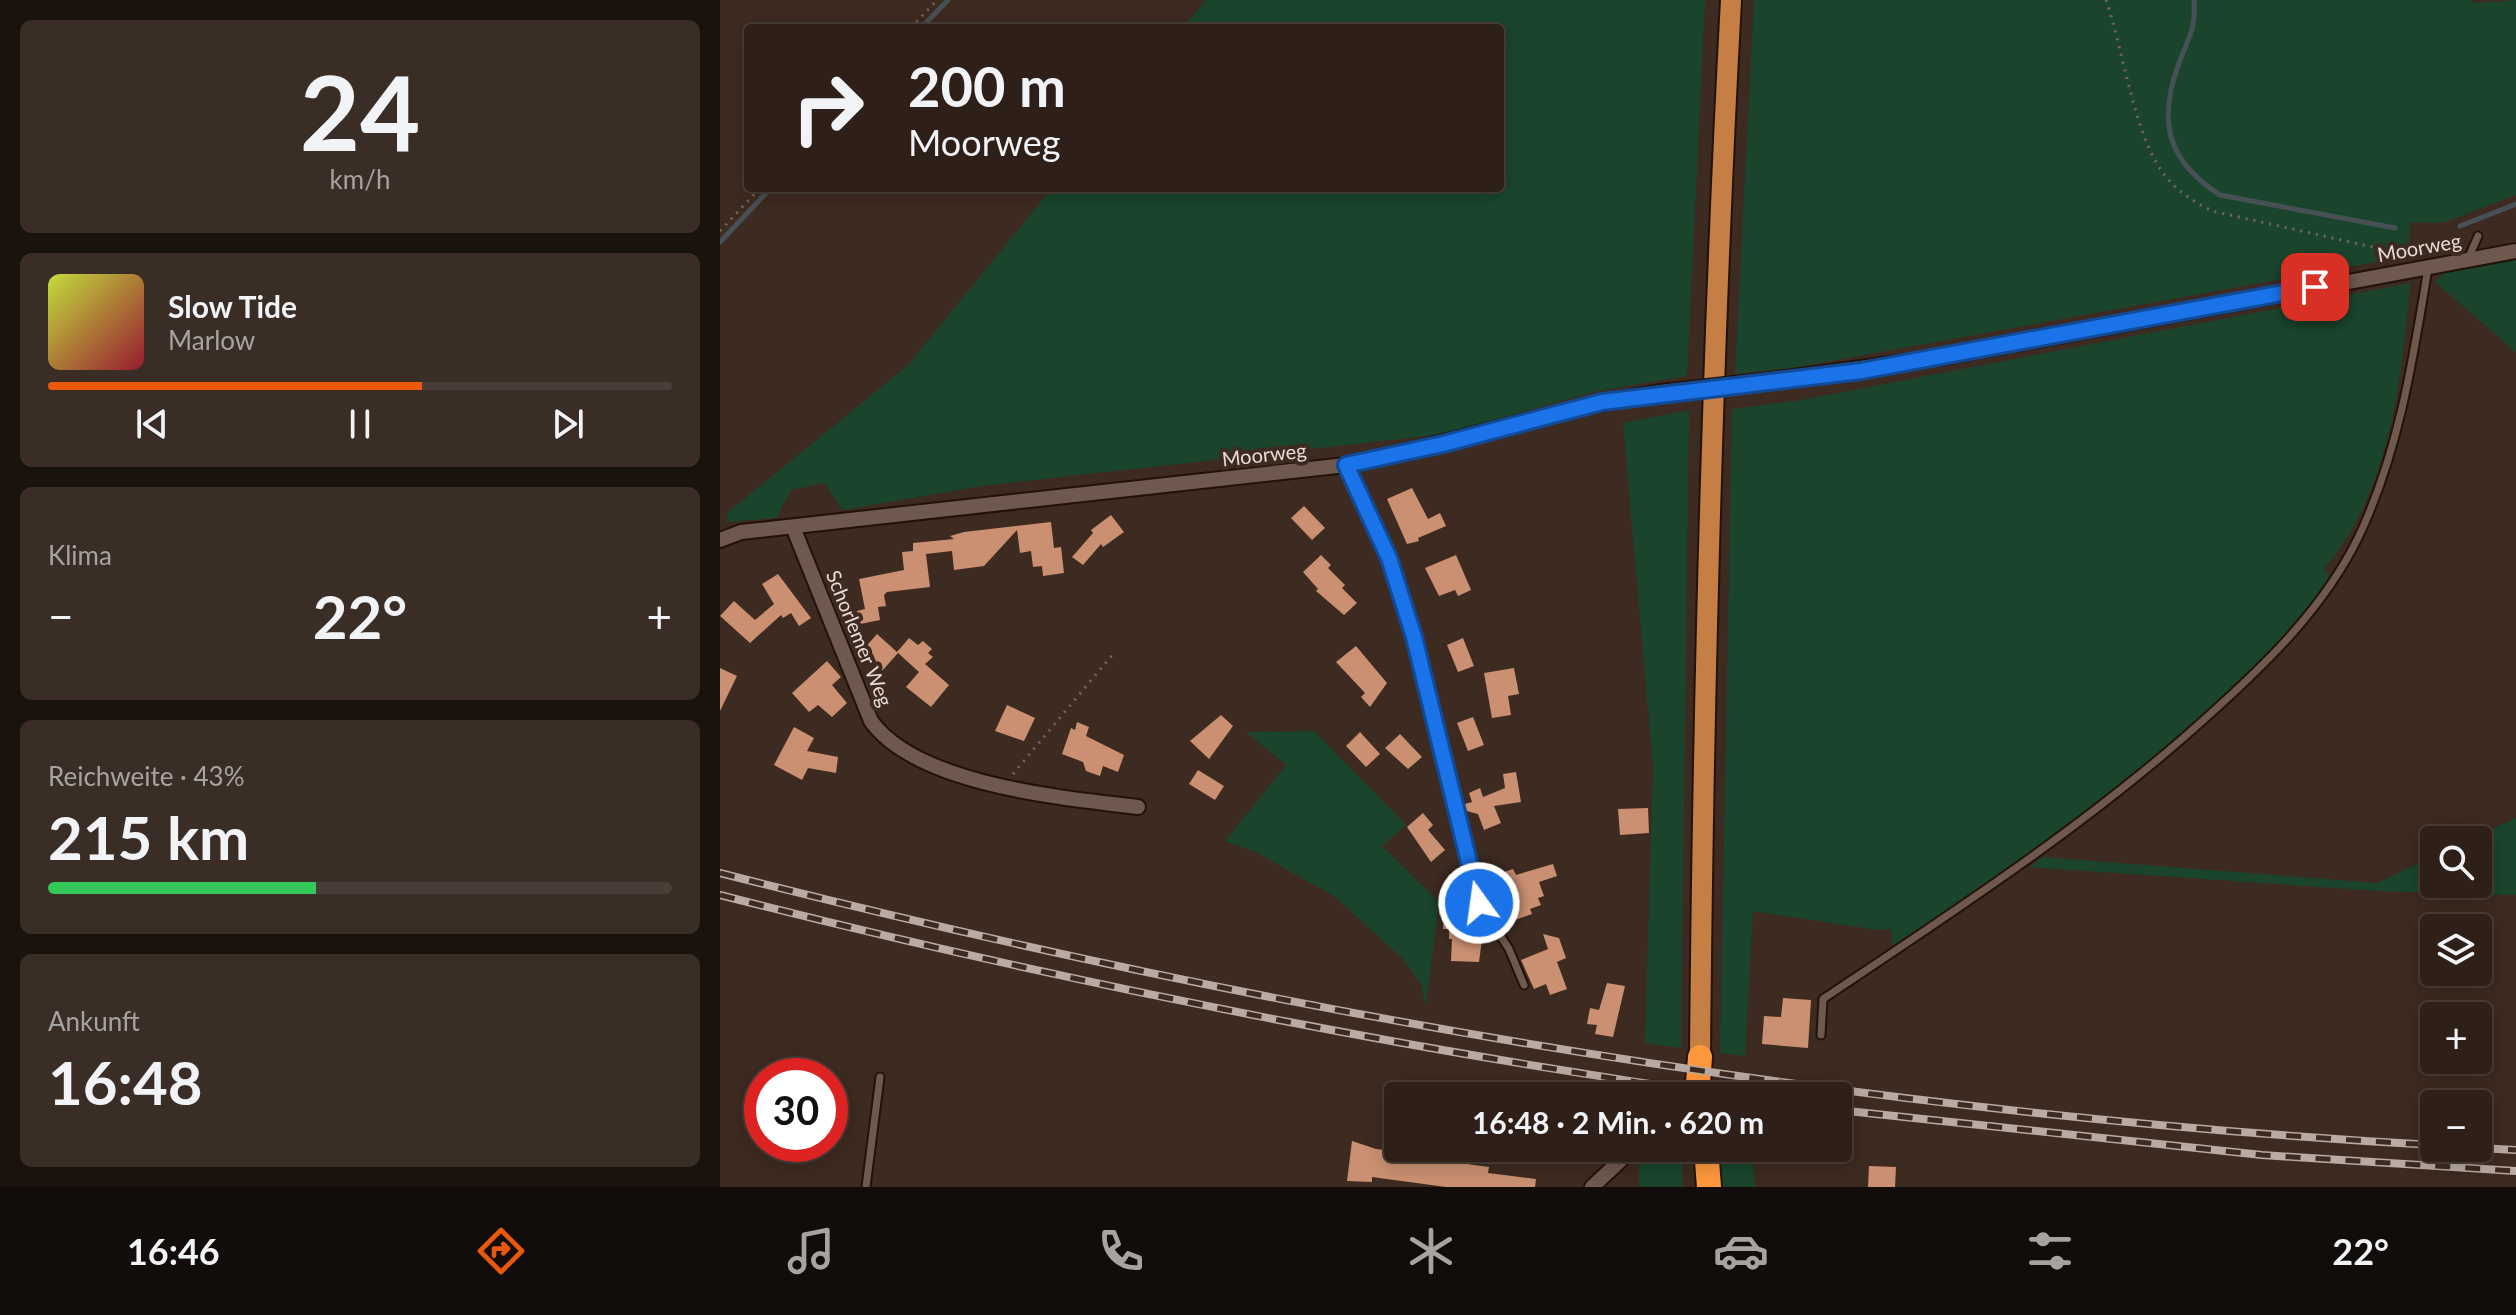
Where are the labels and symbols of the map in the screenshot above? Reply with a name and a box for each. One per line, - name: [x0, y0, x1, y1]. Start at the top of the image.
- street label: Moorweg: [2375, 228, 2463, 266]
- pin: [2281, 253, 2349, 321]
- street label: Moorweg: [1221, 438, 1307, 470]
- street label: Schorlemer Weg: [822, 566, 898, 710]
- position arrow: [1437, 861, 1521, 945]
- speed limit sign: 30: [744, 1058, 848, 1162]

